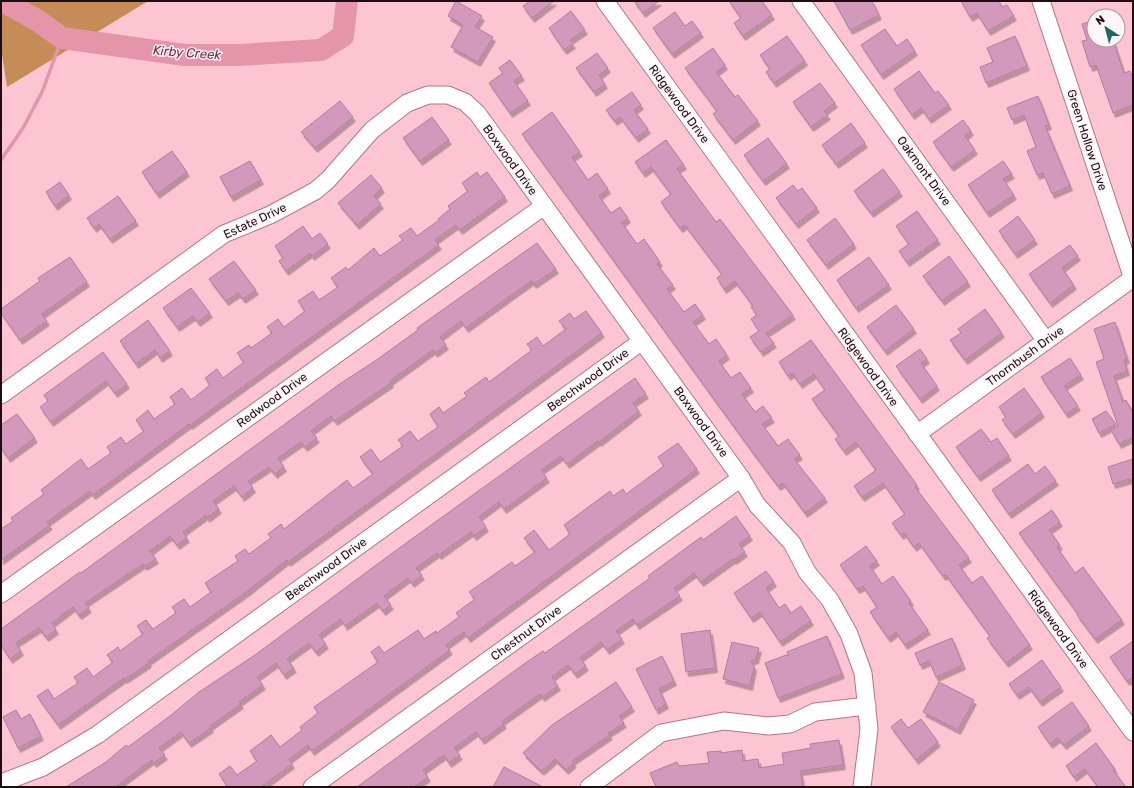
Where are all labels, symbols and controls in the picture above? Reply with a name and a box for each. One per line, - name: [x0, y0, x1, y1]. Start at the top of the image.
- north arrow: [1086, 8, 1126, 48]
- text: N: [1093, 13, 1108, 28]
- water label: Kirby Creek: [152, 43, 222, 62]
- street label: Ridgewood Drive: [646, 62, 712, 146]
- street label: Green Hollow Drive: [1064, 88, 1110, 193]
- street label: Boxwood Drive: [480, 122, 540, 198]
- street label: Oakmont Drive: [894, 134, 954, 209]
- street label: Estate Drive: [221, 200, 289, 242]
- street label: Thornbush Drive: [984, 323, 1067, 389]
- street label: Ridgewood Drive: [835, 325, 901, 409]
- street label: Beechwood Drive: [544, 346, 632, 414]
- street label: Redwood Drive: [234, 370, 310, 430]
- street label: Boxwood Drive: [671, 384, 731, 460]
- street label: Beechwood Drive: [282, 535, 370, 603]
- street label: Ridgewood Drive: [1025, 587, 1091, 671]
- street label: Chestnut Drive: [488, 603, 564, 663]

